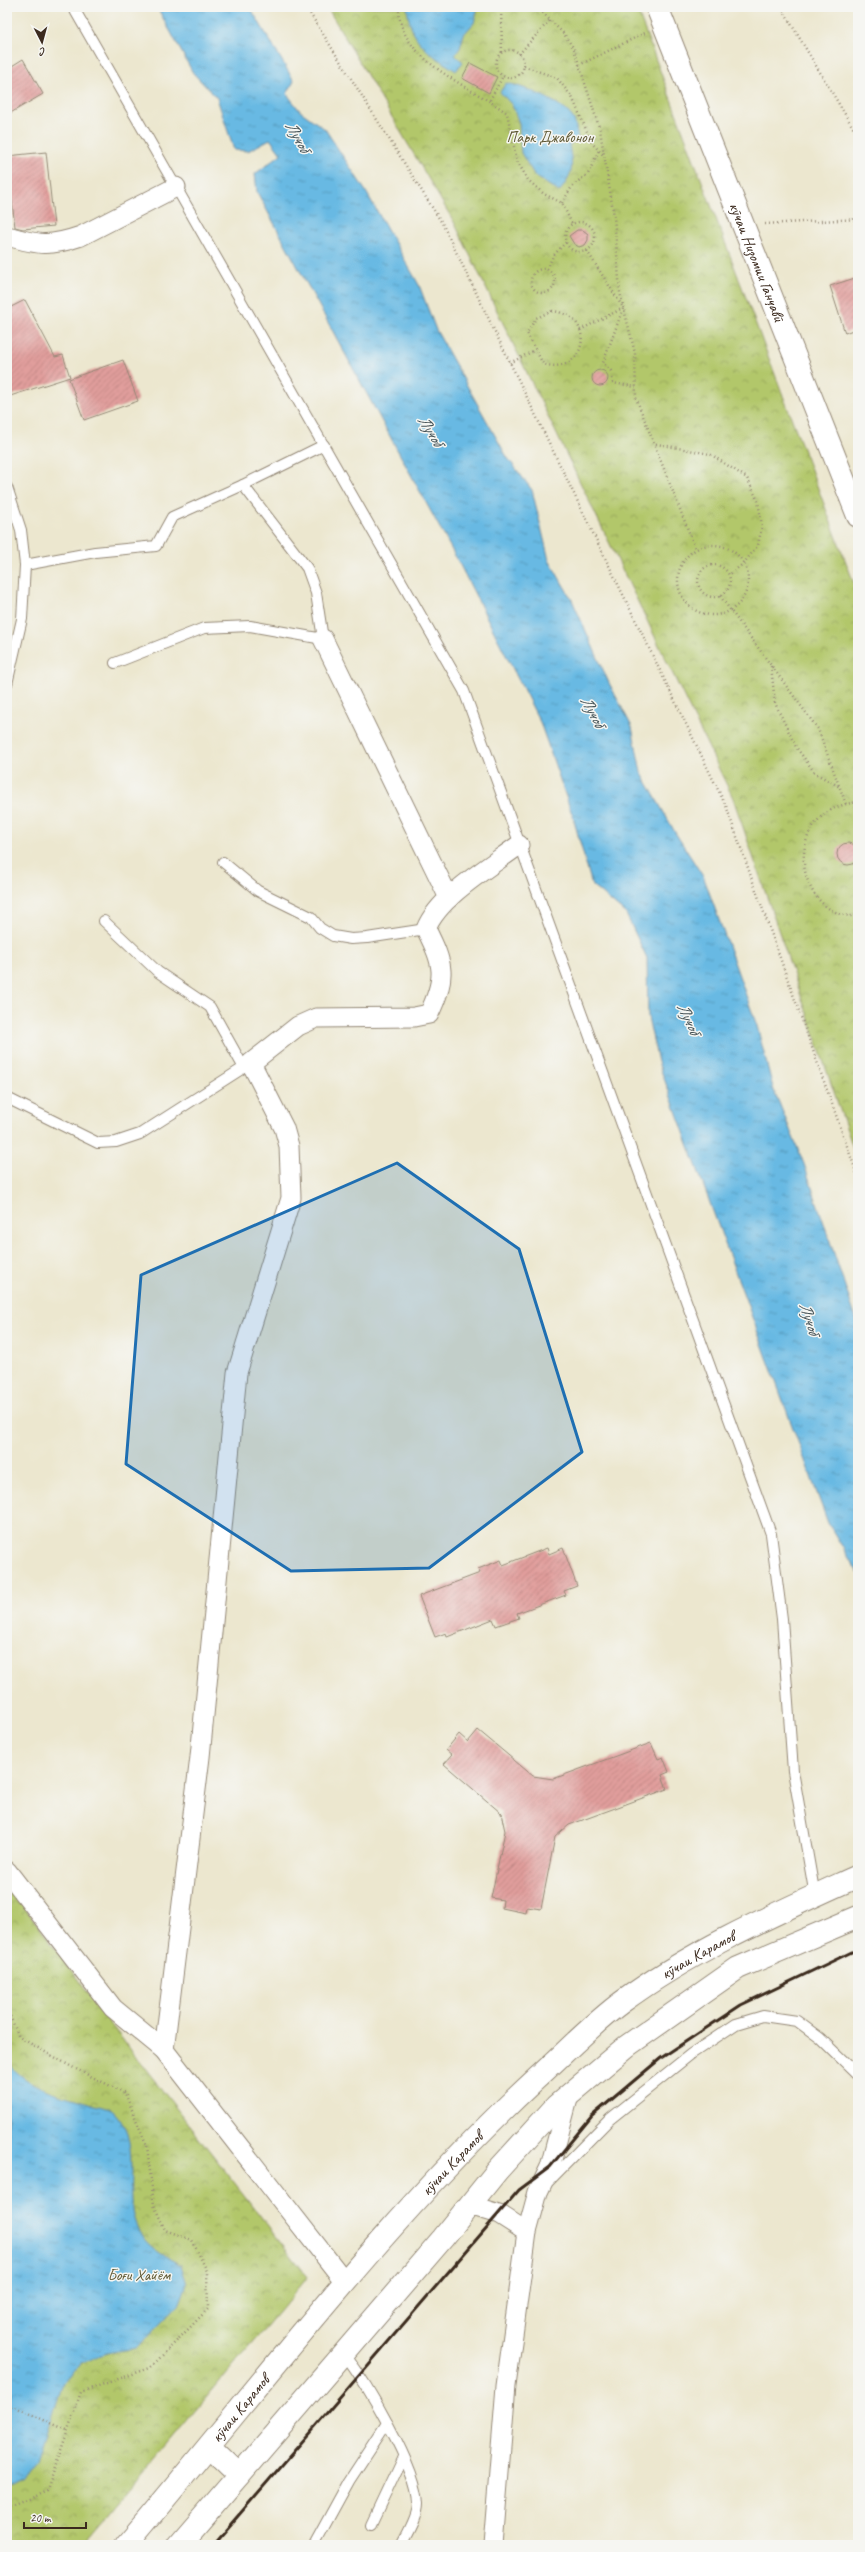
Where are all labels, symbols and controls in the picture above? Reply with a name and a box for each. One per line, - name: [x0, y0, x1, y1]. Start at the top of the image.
- north arrow: [22, 22, 62, 62]
- text: С: [38, 45, 46, 59]
- water label: Лучоб: [280, 117, 317, 160]
- park label: Парк Джавонон: [507, 127, 595, 147]
- street label: кӯчаи Низомии Ганҷавӣ: [724, 200, 790, 326]
- water label: Лучоб: [413, 411, 451, 454]
- water label: Лучоб: [576, 692, 612, 735]
- water label: Лучоб: [672, 999, 707, 1042]
- water label: Лучоб: [795, 1300, 826, 1342]
- street label: кӯчаи Карамов: [657, 1925, 742, 1984]
- street label: кӯчаи Карамов: [417, 2124, 491, 2200]
- park label: Боғи Хайём: [108, 2265, 171, 2285]
- street label: кӯчаи Карамов: [207, 2368, 277, 2447]
- scale bar: [24, 2504, 86, 2530]
- text: 20 m: [30, 2510, 52, 2526]

